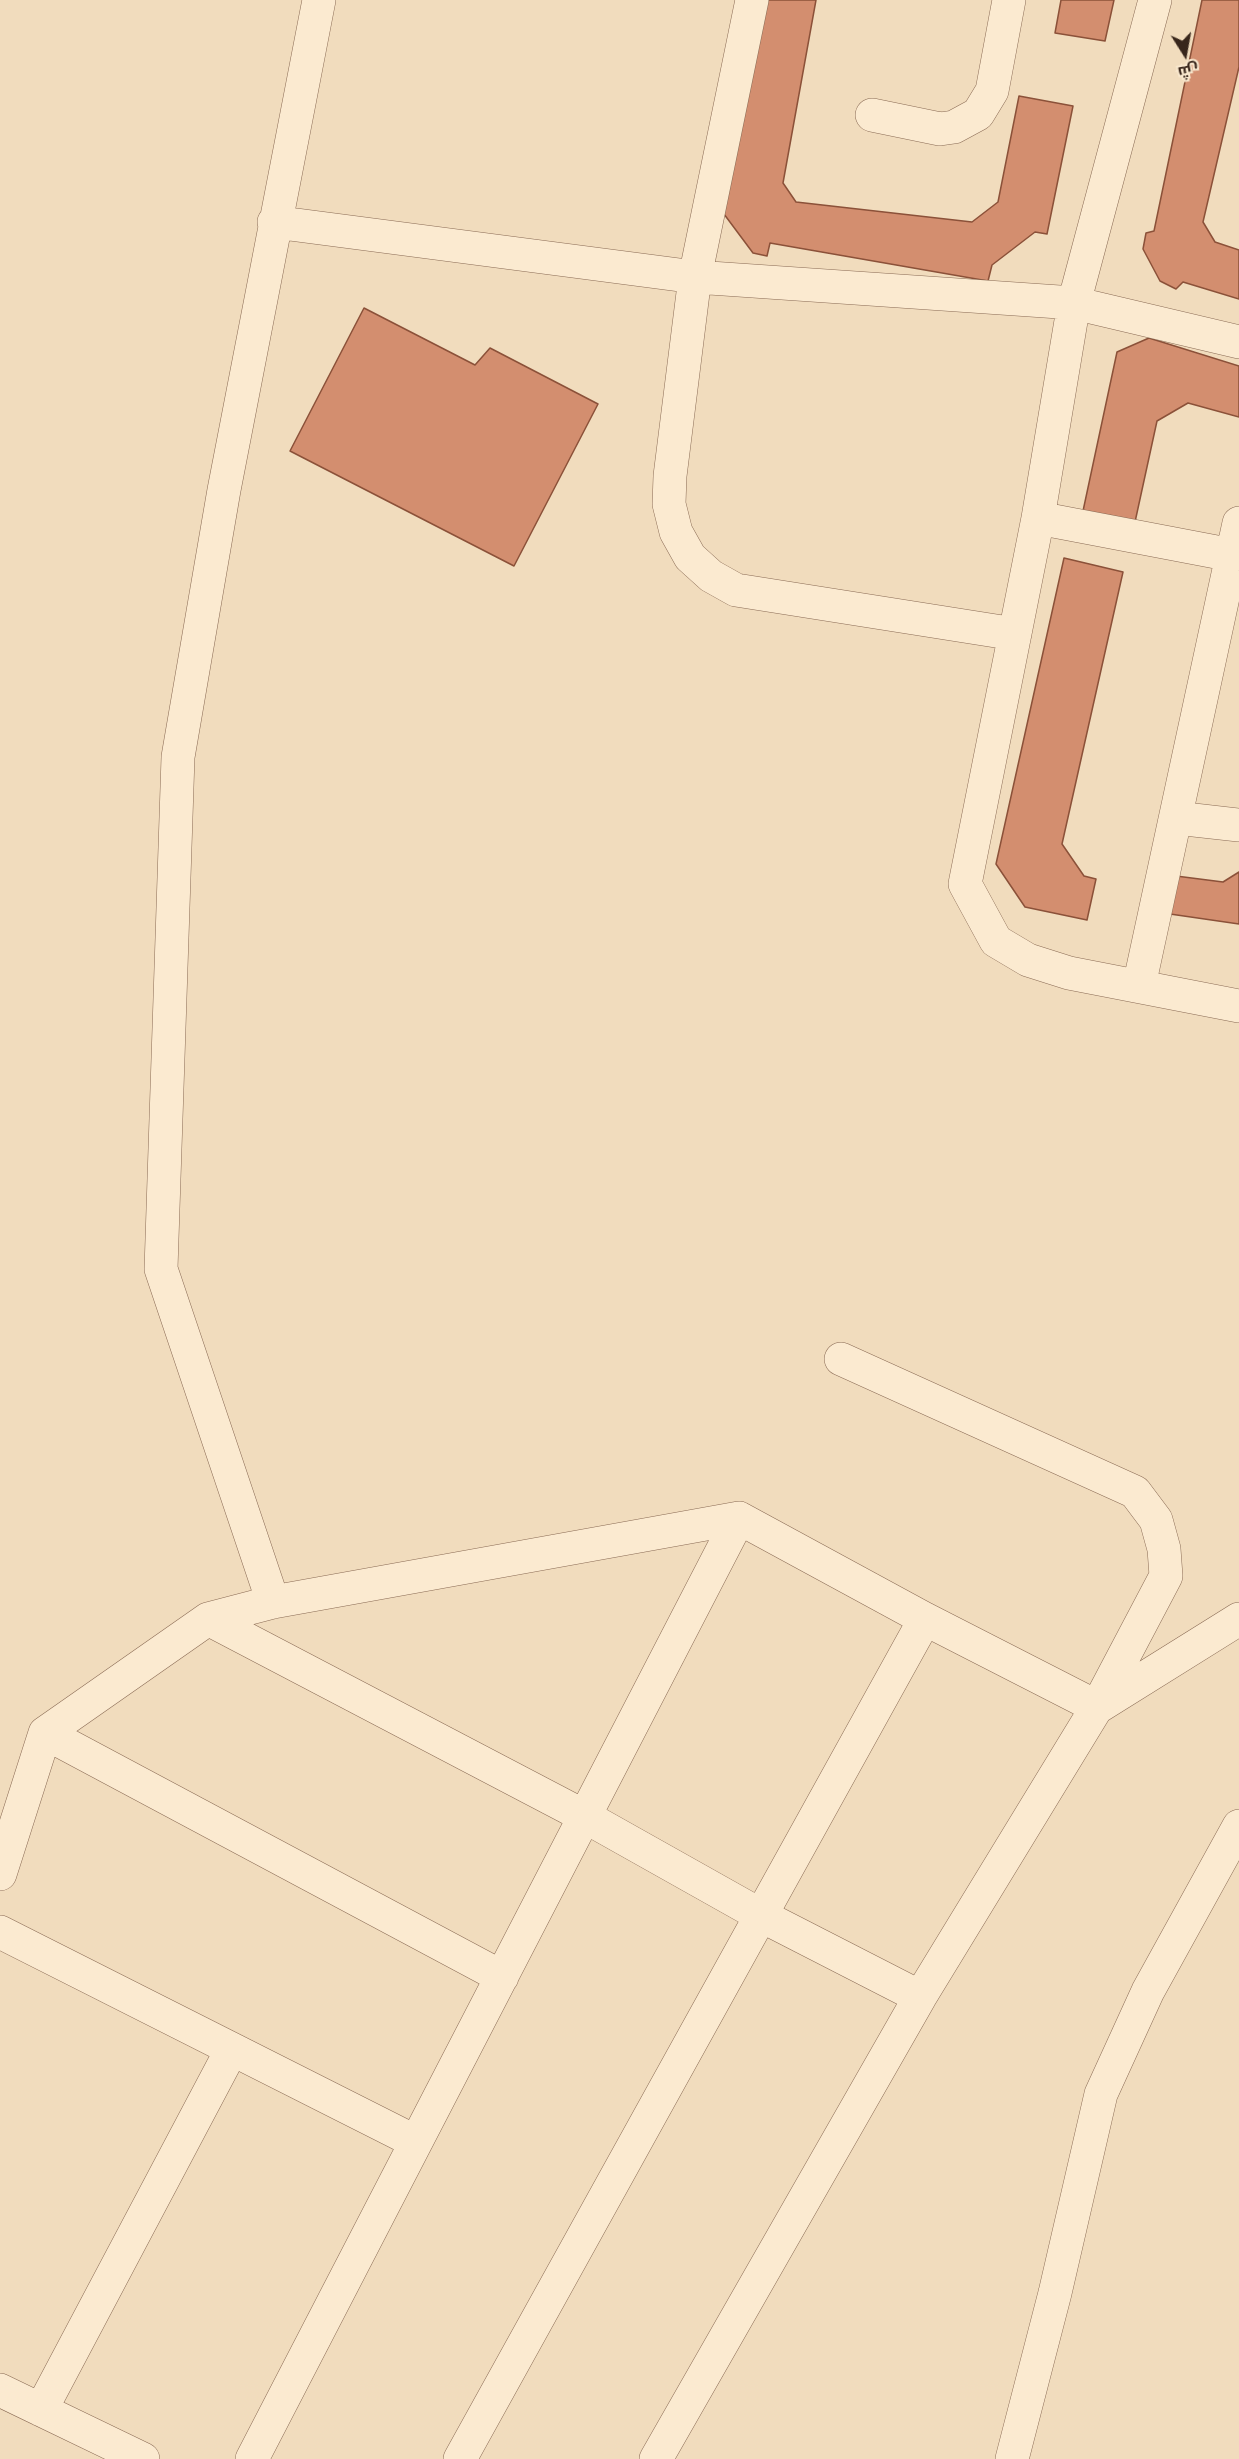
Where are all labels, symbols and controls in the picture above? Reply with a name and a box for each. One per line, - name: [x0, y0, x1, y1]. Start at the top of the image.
- north arrow: [1155, 24, 1215, 84]
- text: ش: [1176, 60, 1200, 83]

